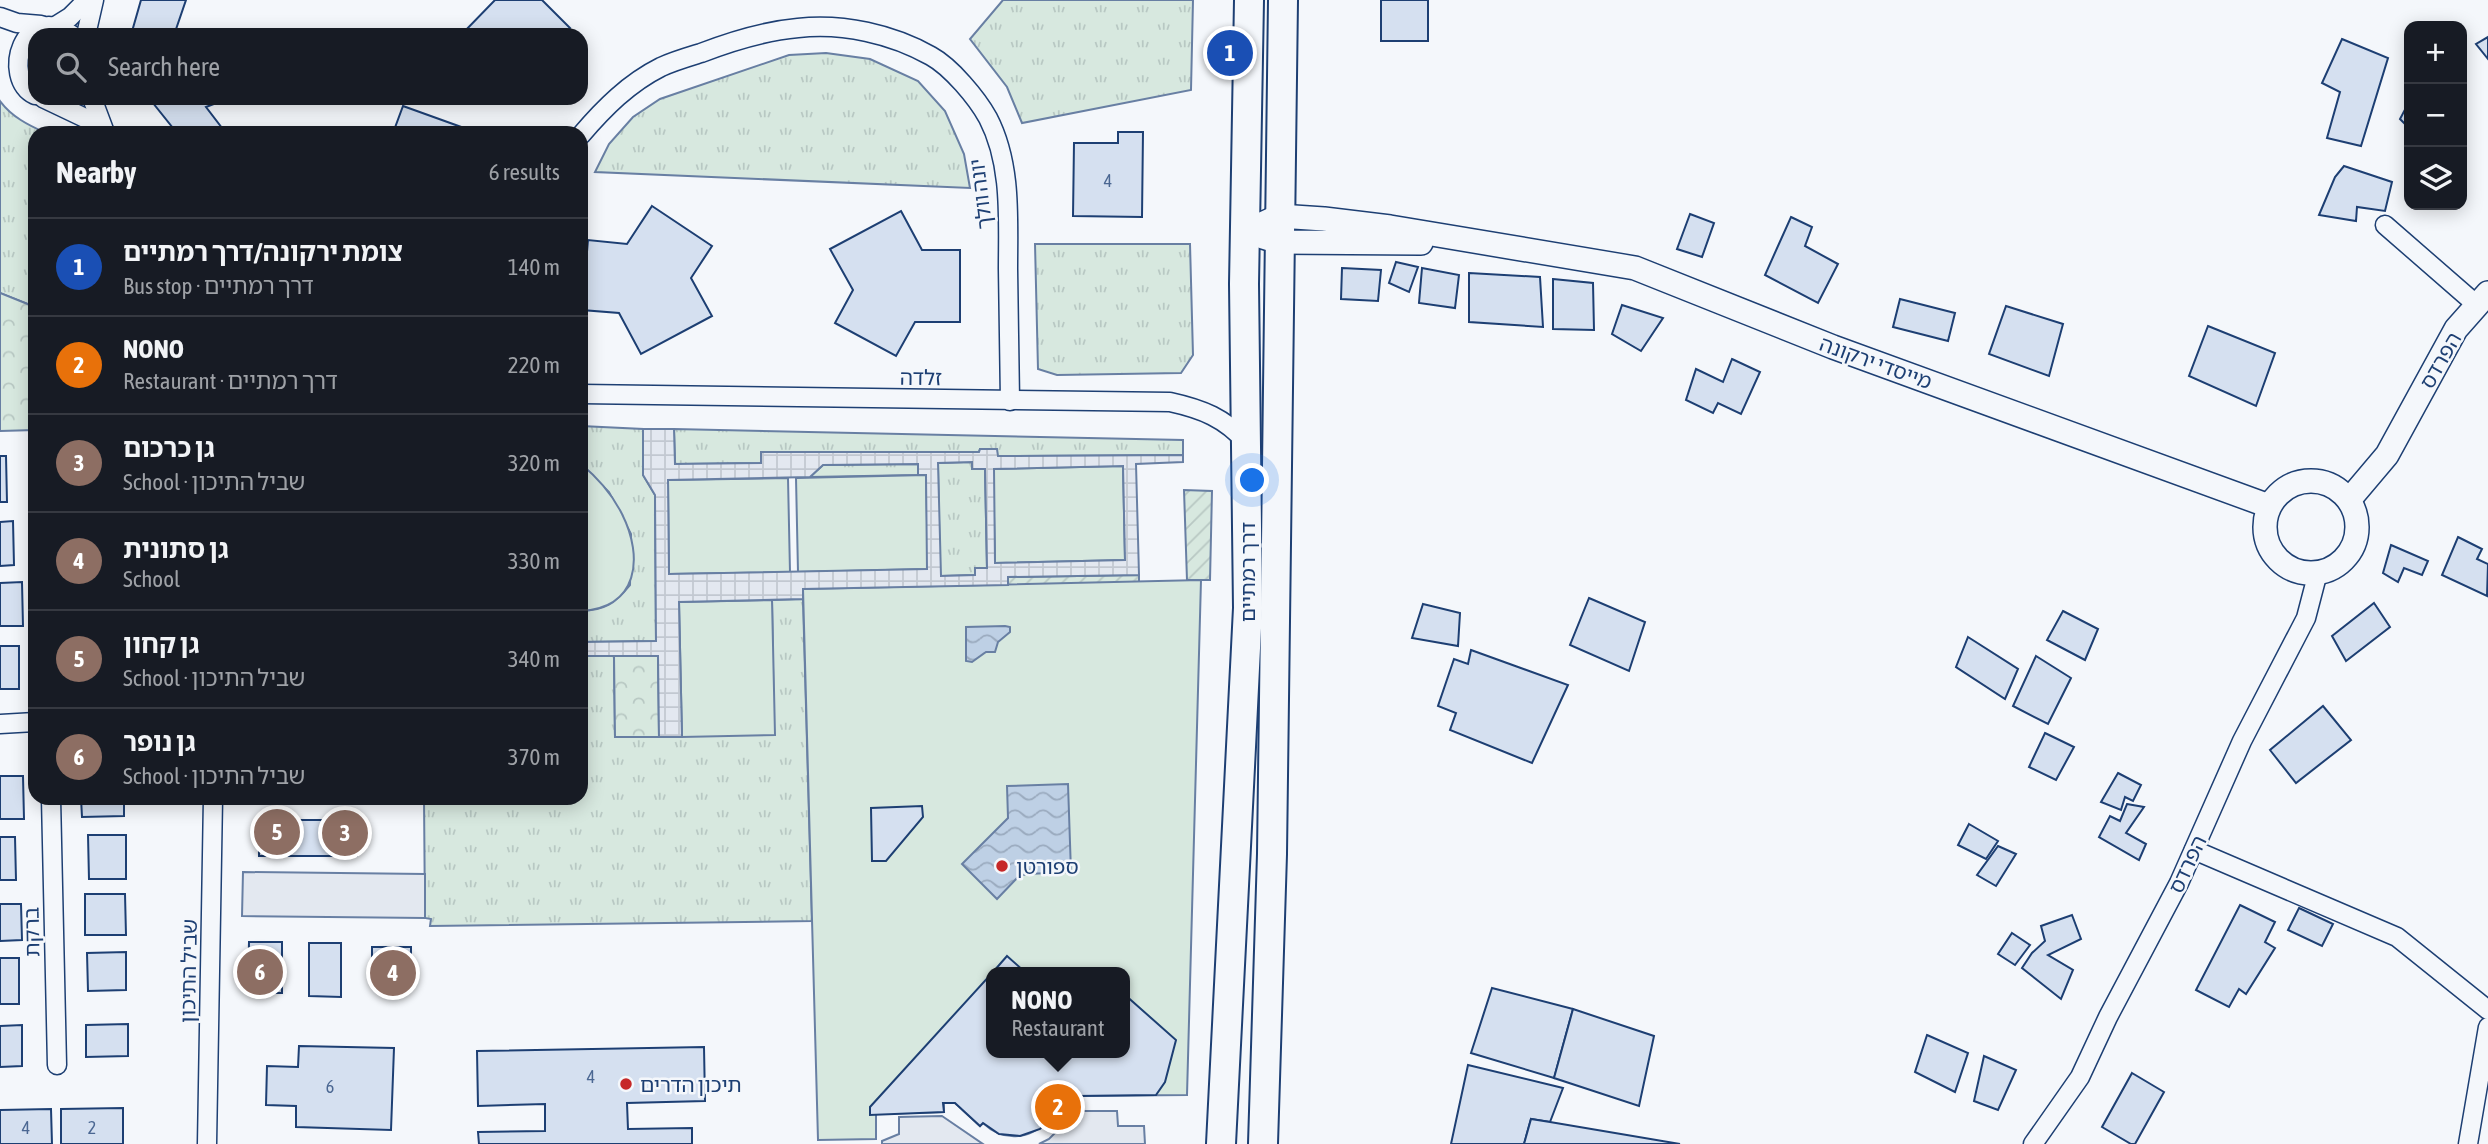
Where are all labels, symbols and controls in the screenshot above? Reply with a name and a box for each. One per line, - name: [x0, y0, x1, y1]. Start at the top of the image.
- map controls: [2404, 21, 2467, 210]
- button: +: [2404, 21, 2467, 84]
- pin: 1: [1207, 27, 1253, 79]
- search box: [28, 28, 588, 105]
- icon: search: [52, 48, 90, 86]
- text: Search here: [108, 52, 220, 82]
- button: −: [2404, 84, 2467, 147]
- button: layers: [2404, 147, 2467, 210]
- text: Nearby: [56, 155, 136, 189]
- street label: יונה וולך: [964, 157, 996, 231]
- text: 6 results: [489, 159, 560, 185]
- house number: 4: [1104, 170, 1112, 191]
- text: צומת ירקונה/דרך רמתיים: [123, 237, 403, 267]
- text: 1: [74, 254, 84, 280]
- text: 140 m: [508, 254, 560, 280]
- text: Bus stop · דרך רמתיים: [123, 273, 314, 299]
- street label: הפרדס: [2414, 328, 2466, 392]
- street label: מייסדי ירקונה: [1817, 331, 1935, 393]
- text: NONO: [123, 334, 184, 364]
- text: 2: [74, 352, 84, 378]
- text: 220 m: [508, 352, 560, 378]
- street label: זלדה: [900, 365, 942, 389]
- text: Restaurant · דרך רמתיים: [123, 368, 338, 394]
- text: גן כרכום: [123, 433, 215, 463]
- text: 3: [74, 450, 84, 476]
- text: 320 m: [508, 450, 560, 476]
- your location: [1235, 463, 1269, 497]
- text: School · שביל התיכון: [123, 469, 305, 495]
- street label: דרך רמתיים: [1235, 522, 1259, 622]
- text: גן סתונית: [123, 534, 229, 564]
- text: 4: [74, 548, 84, 574]
- text: 330 m: [508, 548, 560, 574]
- text: School: [123, 566, 180, 592]
- text: גן קחון: [123, 629, 199, 659]
- text: 5: [74, 646, 84, 672]
- text: 340 m: [508, 646, 560, 672]
- text: School · שביל התיכון: [123, 665, 305, 691]
- text: גן נופר: [123, 727, 196, 757]
- text: 6: [74, 744, 84, 770]
- text: 370 m: [508, 744, 560, 770]
- text: School · שביל התיכון: [123, 763, 305, 789]
- pin: 5: [254, 806, 300, 858]
- pin: 3: [322, 807, 368, 859]
- street label: הפרדס: [2163, 831, 2211, 897]
- place label: ספורטן: [1016, 854, 1079, 878]
- marker: ספורטן: [994, 858, 1010, 874]
- street label: ברקת: [19, 907, 43, 957]
- street label: שביל התיכון: [175, 919, 201, 1023]
- pin: 6: [237, 946, 283, 998]
- pin: 4: [370, 947, 416, 999]
- popup: [986, 967, 1130, 1058]
- text: NONO: [1011, 985, 1072, 1015]
- text: Restaurant: [1011, 1015, 1105, 1041]
- house number: 4: [587, 1066, 595, 1087]
- place label: תיכון הדרים: [640, 1072, 742, 1096]
- house number: 6: [326, 1076, 334, 1097]
- marker: תיכון הדרים: [618, 1076, 634, 1092]
- pin: 2: [1035, 1081, 1081, 1133]
- house number: 4: [22, 1117, 30, 1138]
- house number: 2: [88, 1117, 96, 1138]

